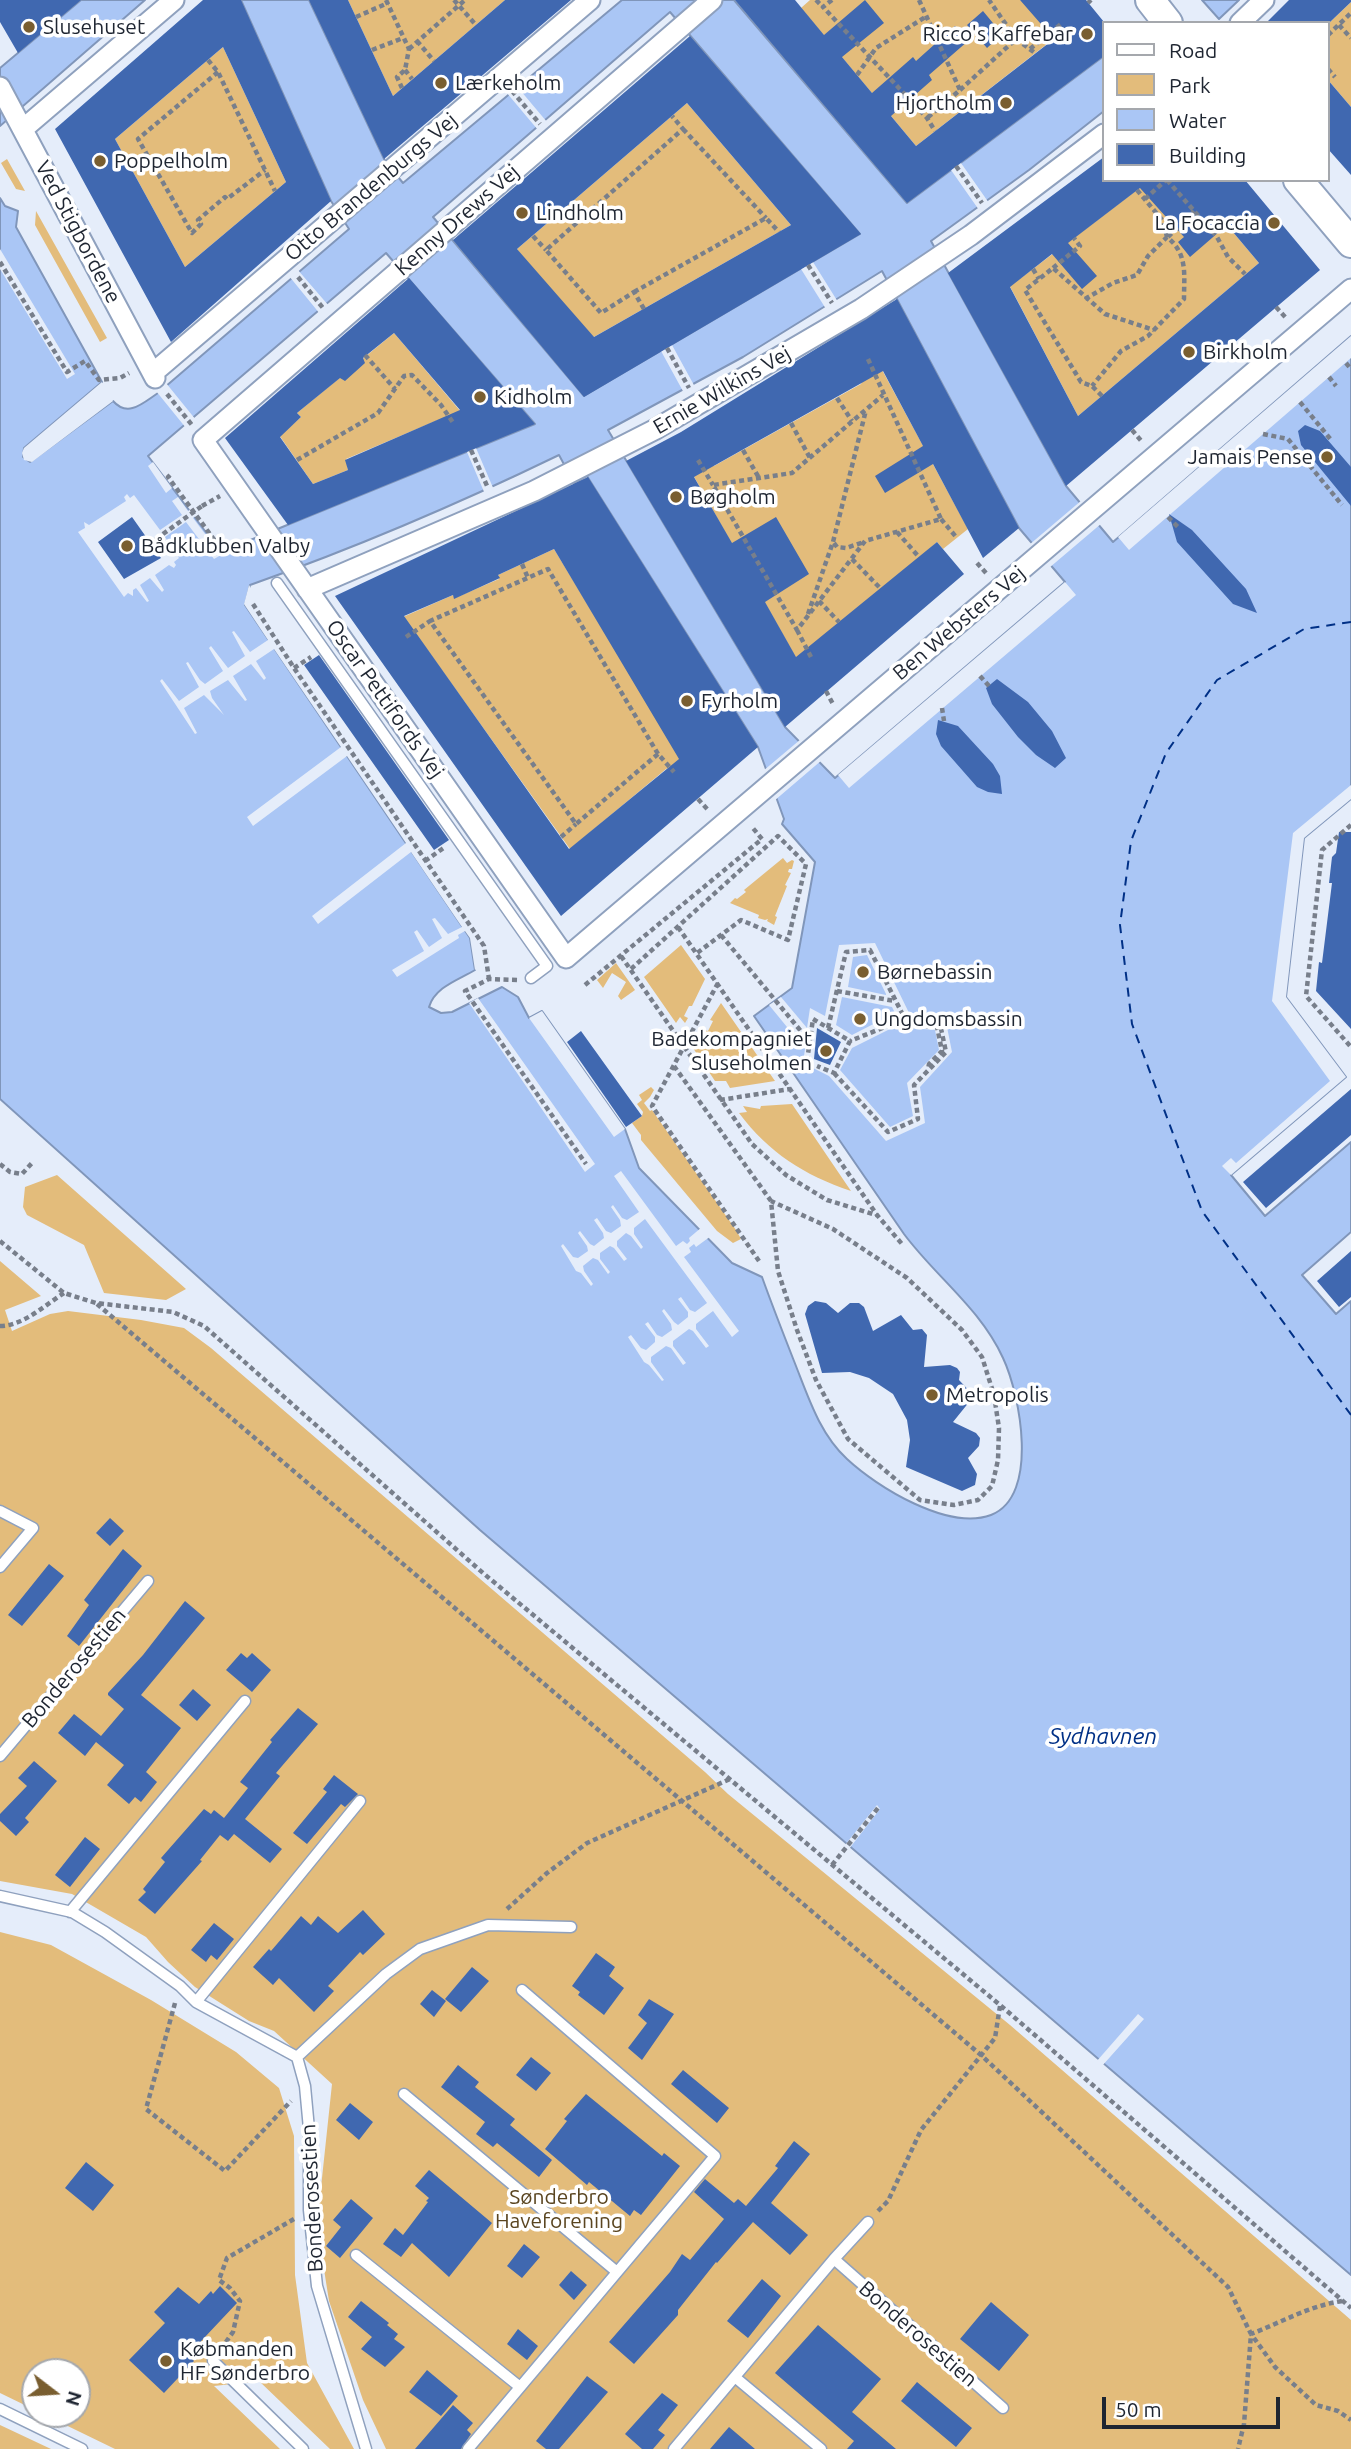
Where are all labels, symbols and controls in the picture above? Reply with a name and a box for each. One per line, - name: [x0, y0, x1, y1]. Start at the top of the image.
- place label: Slusehuset: [43, 14, 145, 40]
- marker: Slusehuset: [21, 19, 37, 35]
- place label: Ricco's Kaffebar: [922, 21, 1073, 47]
- legend: [1102, 21, 1330, 182]
- marker: Ricco's Kaffebar: [1079, 26, 1095, 42]
- text: Road: [1169, 38, 1217, 62]
- place label: Lærkeholm: [455, 70, 561, 96]
- text: Park: [1169, 73, 1211, 97]
- marker: Lærkeholm: [433, 75, 449, 91]
- place label: Hjortholm: [896, 90, 992, 116]
- marker: Hjortholm: [998, 95, 1014, 111]
- street label: Otto Brandenburgs Vej: [280, 108, 462, 266]
- text: Water: [1169, 108, 1227, 132]
- text: Building: [1169, 143, 1246, 167]
- place label: Poppelholm: [114, 148, 228, 174]
- marker: Poppelholm: [92, 153, 108, 169]
- street label: Ved Stigbordene: [30, 156, 126, 308]
- street label: Kenny Drews Vej: [390, 159, 524, 281]
- place label: Lindholm: [536, 200, 624, 226]
- marker: Lindholm: [514, 205, 530, 221]
- place label: La Focaccia: [1155, 210, 1260, 236]
- marker: La Focaccia: [1266, 215, 1282, 231]
- place label: Birkholm: [1203, 339, 1288, 365]
- street label: Ernie Wilkins Vej: [649, 340, 795, 440]
- marker: Birkholm: [1181, 344, 1197, 360]
- place label: Kidholm: [494, 384, 572, 410]
- marker: Kidholm: [472, 389, 488, 405]
- place label: Jamais Pense: [1188, 444, 1313, 470]
- marker: Jamais Pense: [1319, 449, 1335, 465]
- place label: Bøgholm: [690, 484, 776, 510]
- marker: Bøgholm: [668, 489, 684, 505]
- place label: Bådklubben Valby: [141, 533, 310, 559]
- marker: Bådklubben Valby: [119, 538, 135, 554]
- street label: Ben Websters Vej: [888, 560, 1030, 686]
- street label: Oscar Pettifords Vej: [321, 615, 449, 783]
- place label: Fyrholm: [701, 688, 778, 714]
- marker: Fyrholm: [679, 693, 695, 709]
- place label: Børnebassin: [877, 959, 993, 985]
- marker: Børnebassin: [855, 964, 871, 980]
- place label: Ungdomsbassin: [874, 1006, 1023, 1032]
- marker: Ungdomsbassin: [852, 1011, 868, 1027]
- place label: Badekompagniet Sluseholmen: [651, 1026, 812, 1076]
- marker: Badekompagniet Sluseholmen: [818, 1043, 834, 1059]
- place label: Metropolis: [946, 1382, 1049, 1408]
- marker: Metropolis: [924, 1387, 940, 1403]
- street label: Bonderosestien: [17, 1603, 131, 1733]
- water label: Sydhavnen: [1049, 1722, 1157, 1750]
- street label: Bonderosestien: [296, 2123, 328, 2273]
- park label: Sønderbro Haveforening: [495, 2184, 623, 2234]
- street label: Bonderosestien: [854, 2276, 982, 2392]
- place label: Købmanden HF Sønderbro: [180, 2336, 310, 2386]
- marker: Købmanden HF Sønderbro: [158, 2353, 174, 2369]
- north arrow: [21, 2358, 91, 2428]
- scale bar: [1106, 2382, 1284, 2426]
- text: N: [62, 2389, 87, 2409]
- text: 50 m: [1115, 2397, 1162, 2421]

